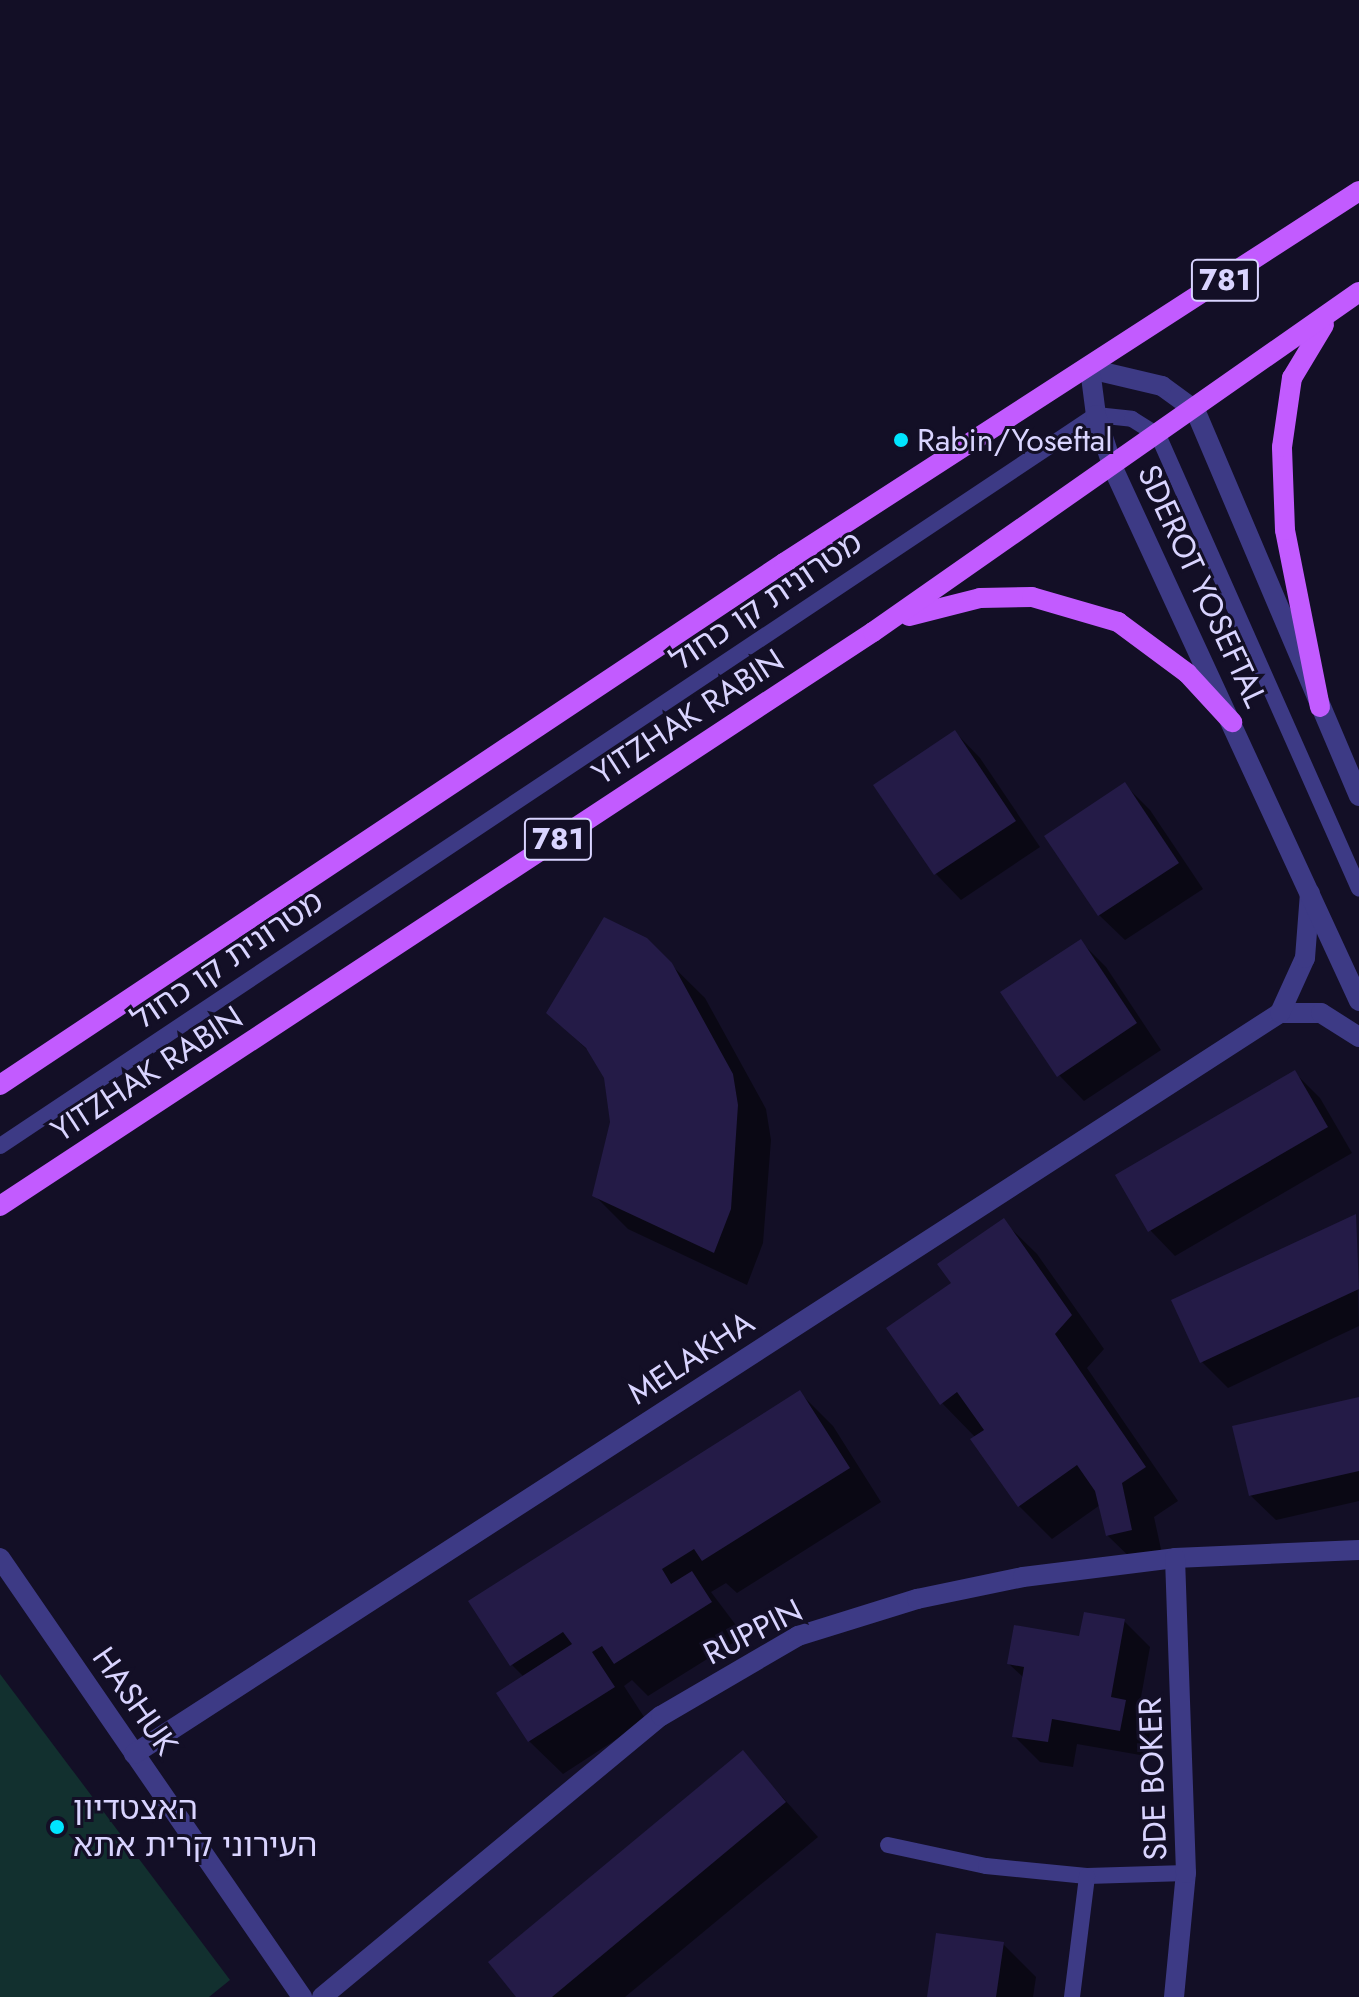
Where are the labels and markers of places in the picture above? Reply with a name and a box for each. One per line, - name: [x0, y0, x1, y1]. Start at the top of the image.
- place label: Rabin/Yoseftal: [917, 421, 1113, 459]
- marker: Rabin/Yoseftal: [892, 431, 910, 449]
- place label: האצטדיון העירוני קרית אתא: [73, 1790, 317, 1865]
- marker: האצטדיון העירוני קרית אתא: [48, 1818, 66, 1836]

